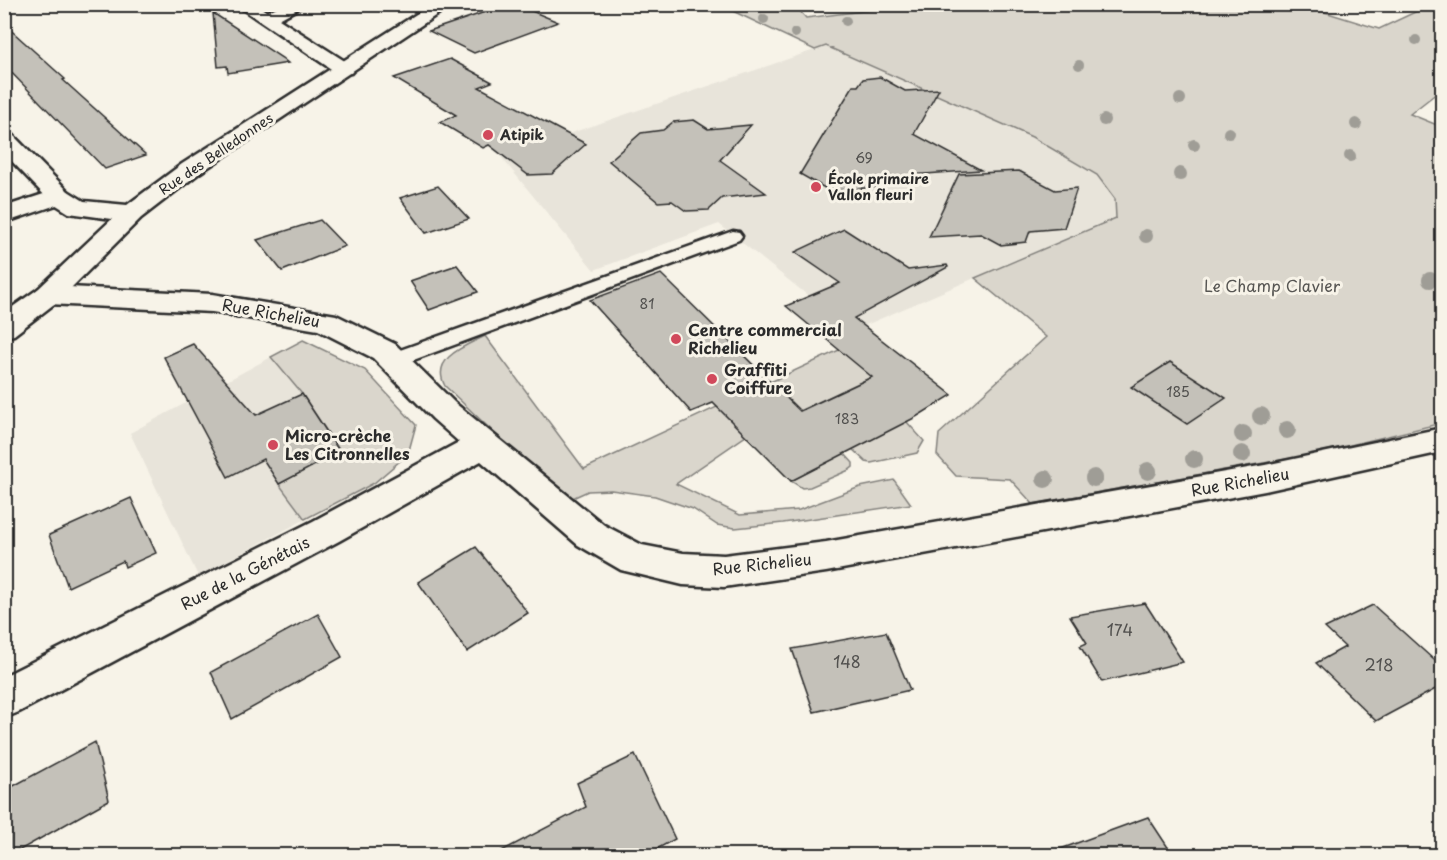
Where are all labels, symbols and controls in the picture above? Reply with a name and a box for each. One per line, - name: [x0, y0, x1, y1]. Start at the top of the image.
- street label: Rue des Belledonnes: [154, 107, 277, 200]
- place label: Atipik: [499, 124, 544, 145]
- marker: Atipik: [481, 128, 495, 142]
- house number: 69: [855, 147, 873, 168]
- place label: École primaire Vallon fleuri: [828, 168, 929, 205]
- marker: École primaire Vallon fleuri: [809, 180, 823, 194]
- park label: Le Champ Clavier: [1204, 273, 1341, 297]
- street label: Rue Richelieu: [220, 292, 322, 332]
- house number: 81: [640, 293, 654, 314]
- place label: Centre commercial Richelieu: [688, 317, 842, 359]
- marker: Centre commercial Richelieu: [669, 332, 683, 346]
- place label: Graffiti Coiffure: [724, 357, 792, 399]
- marker: Graffiti Coiffure: [705, 372, 719, 386]
- house number: 185: [1166, 381, 1190, 402]
- house number: 183: [835, 408, 859, 429]
- place label: Micro-crèche Les Citronnelles: [285, 423, 410, 465]
- marker: Micro-crèche Les Citronnelles: [266, 438, 280, 452]
- street label: Rue Richelieu: [1189, 461, 1291, 501]
- street label: Rue de la Génétais: [176, 529, 313, 615]
- street label: Rue Richelieu: [711, 546, 812, 580]
- house number: 174: [1107, 617, 1133, 641]
- house number: 148: [833, 649, 861, 673]
- house number: 218: [1364, 652, 1394, 676]

